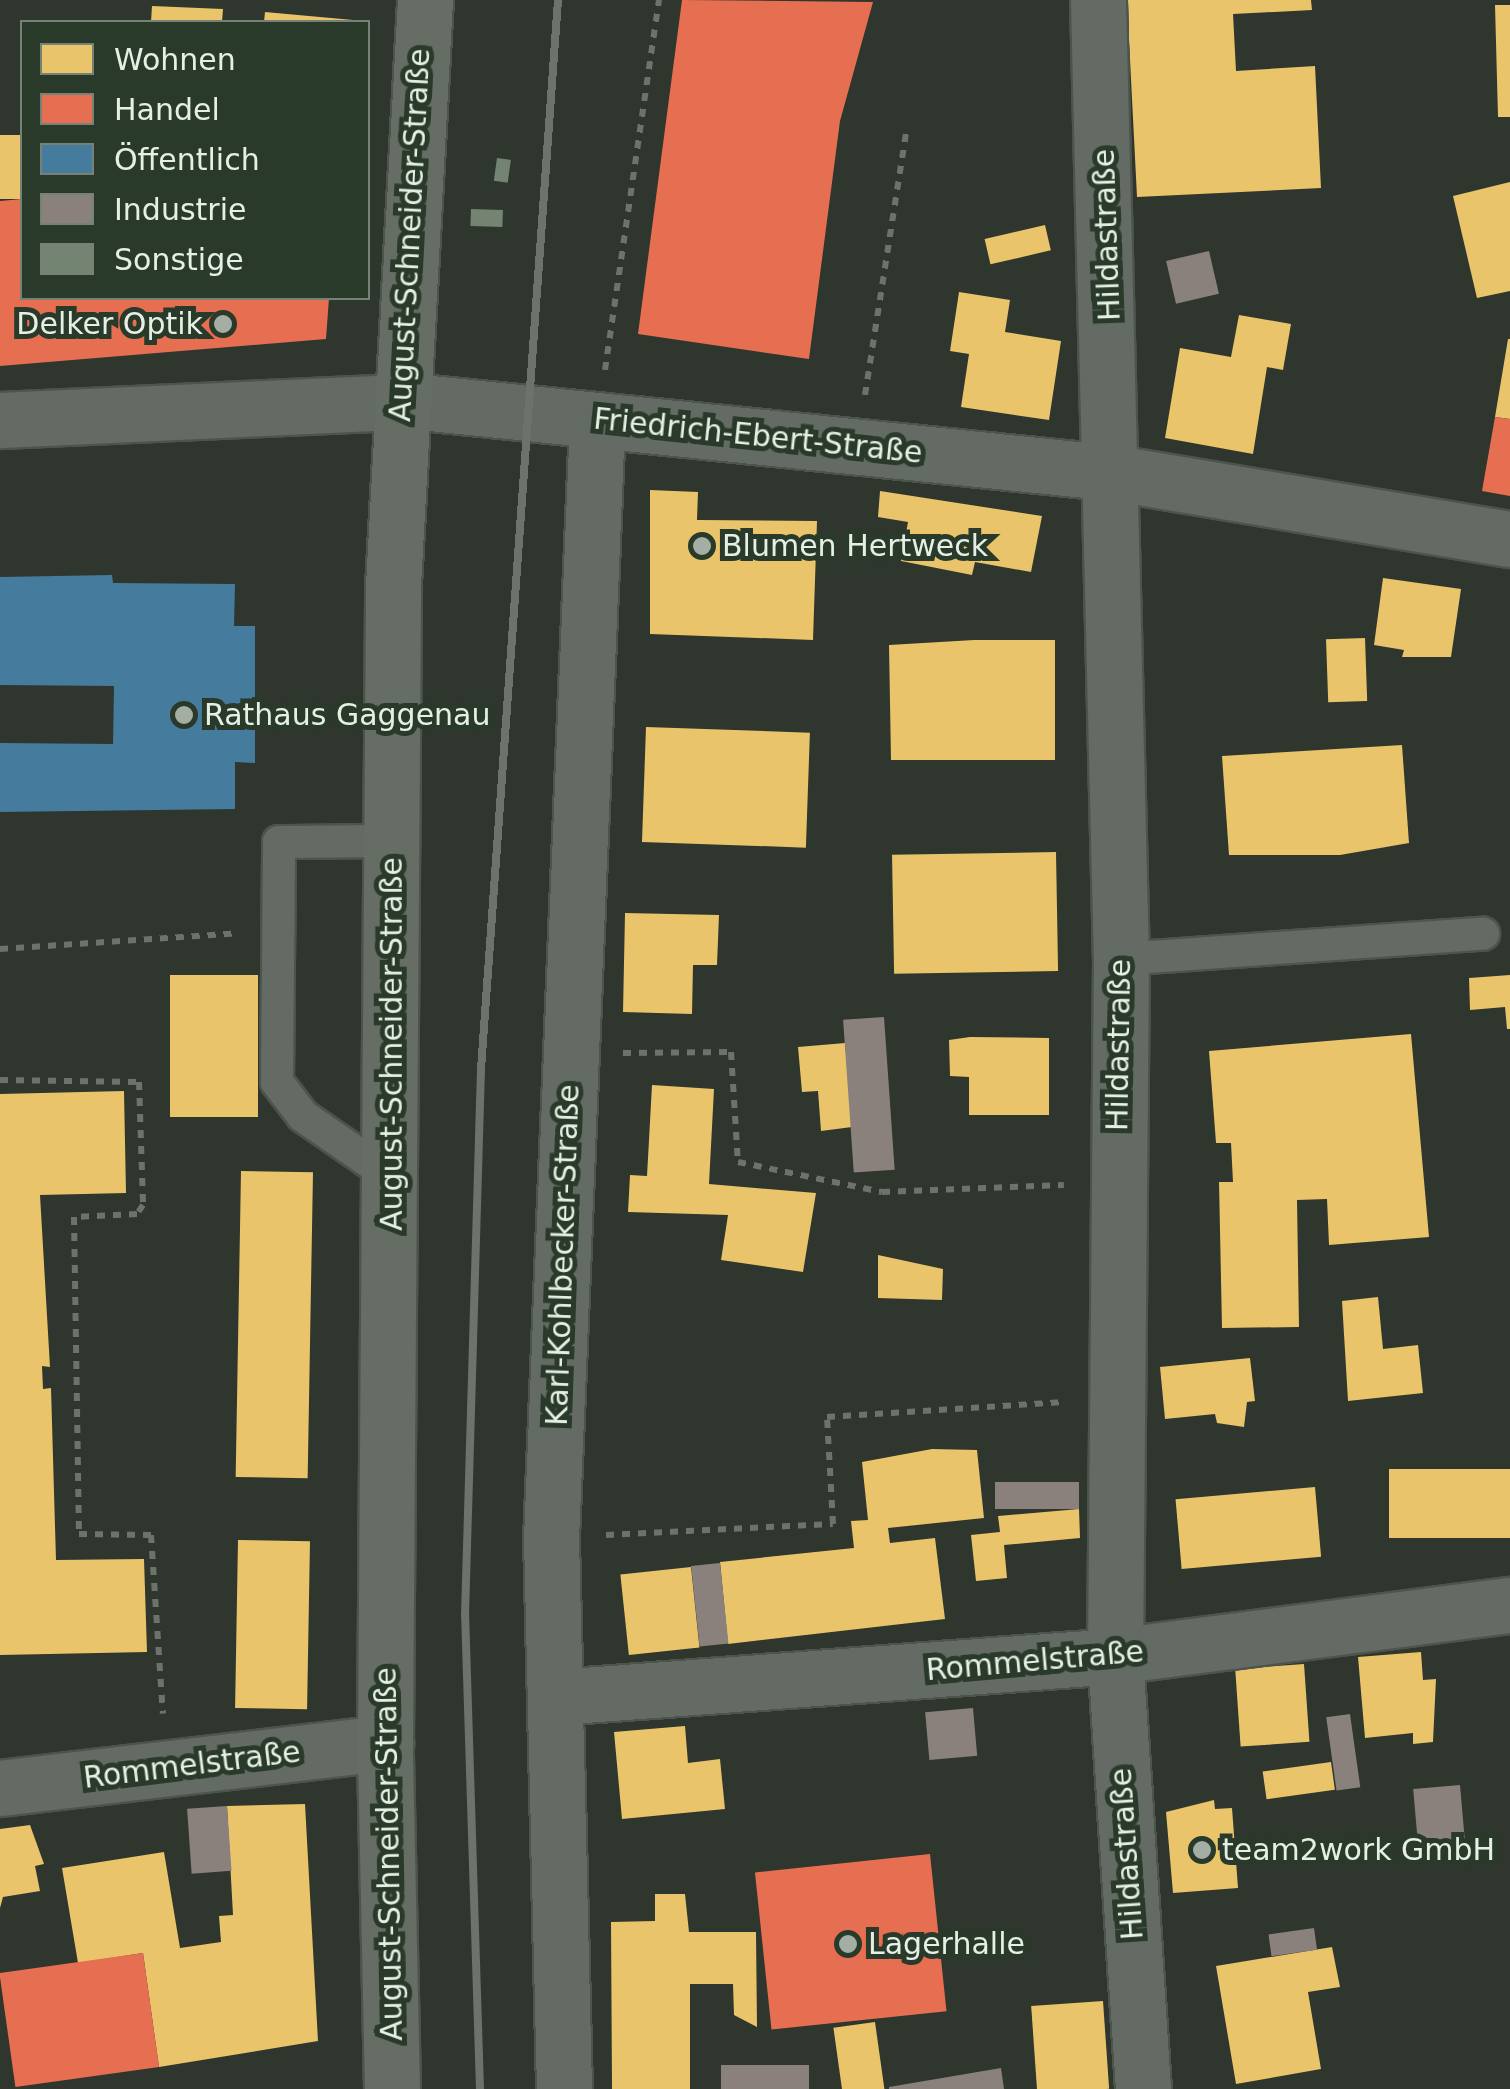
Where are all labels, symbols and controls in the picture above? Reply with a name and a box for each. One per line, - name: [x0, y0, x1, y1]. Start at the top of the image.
- legend: [20, 20, 370, 300]
- text: Wohnen: [114, 42, 236, 77]
- street label: August-Schneider-Straße: [382, 47, 438, 423]
- text: Handel: [114, 92, 220, 127]
- text: Öffentlich: [114, 142, 260, 177]
- street label: Hildastraße: [1086, 148, 1128, 322]
- text: Industrie: [114, 192, 246, 227]
- text: Sonstige: [114, 242, 244, 277]
- place label: Delker Optik: [16, 306, 203, 342]
- marker: Delker Optik: [212, 313, 234, 335]
- street label: Friedrich-Ebert-Straße: [592, 401, 924, 471]
- place label: Blumen Hertweck: [722, 528, 988, 564]
- marker: Blumen Hertweck: [691, 535, 713, 557]
- place label: Rathaus Gaggenau: [204, 697, 490, 733]
- marker: Rathaus Gaggenau: [173, 704, 195, 726]
- street label: August-Schneider-Straße: [374, 857, 410, 1231]
- street label: Hildastraße: [1100, 959, 1138, 1131]
- street label: Karl-Kohlbecker-Straße: [539, 1084, 587, 1426]
- street label: Rommelstraße: [925, 1634, 1145, 1688]
- street label: August-Schneider-Straße: [368, 1667, 410, 2041]
- street label: Rommelstraße: [81, 1734, 303, 1796]
- street label: Hildastraße: [1103, 1767, 1151, 1941]
- place label: team2work GmbH: [1222, 1832, 1495, 1868]
- marker: team2work GmbH: [1191, 1839, 1213, 1861]
- place label: Lagerhalle: [868, 1926, 1025, 1962]
- marker: Lagerhalle: [837, 1933, 859, 1955]

